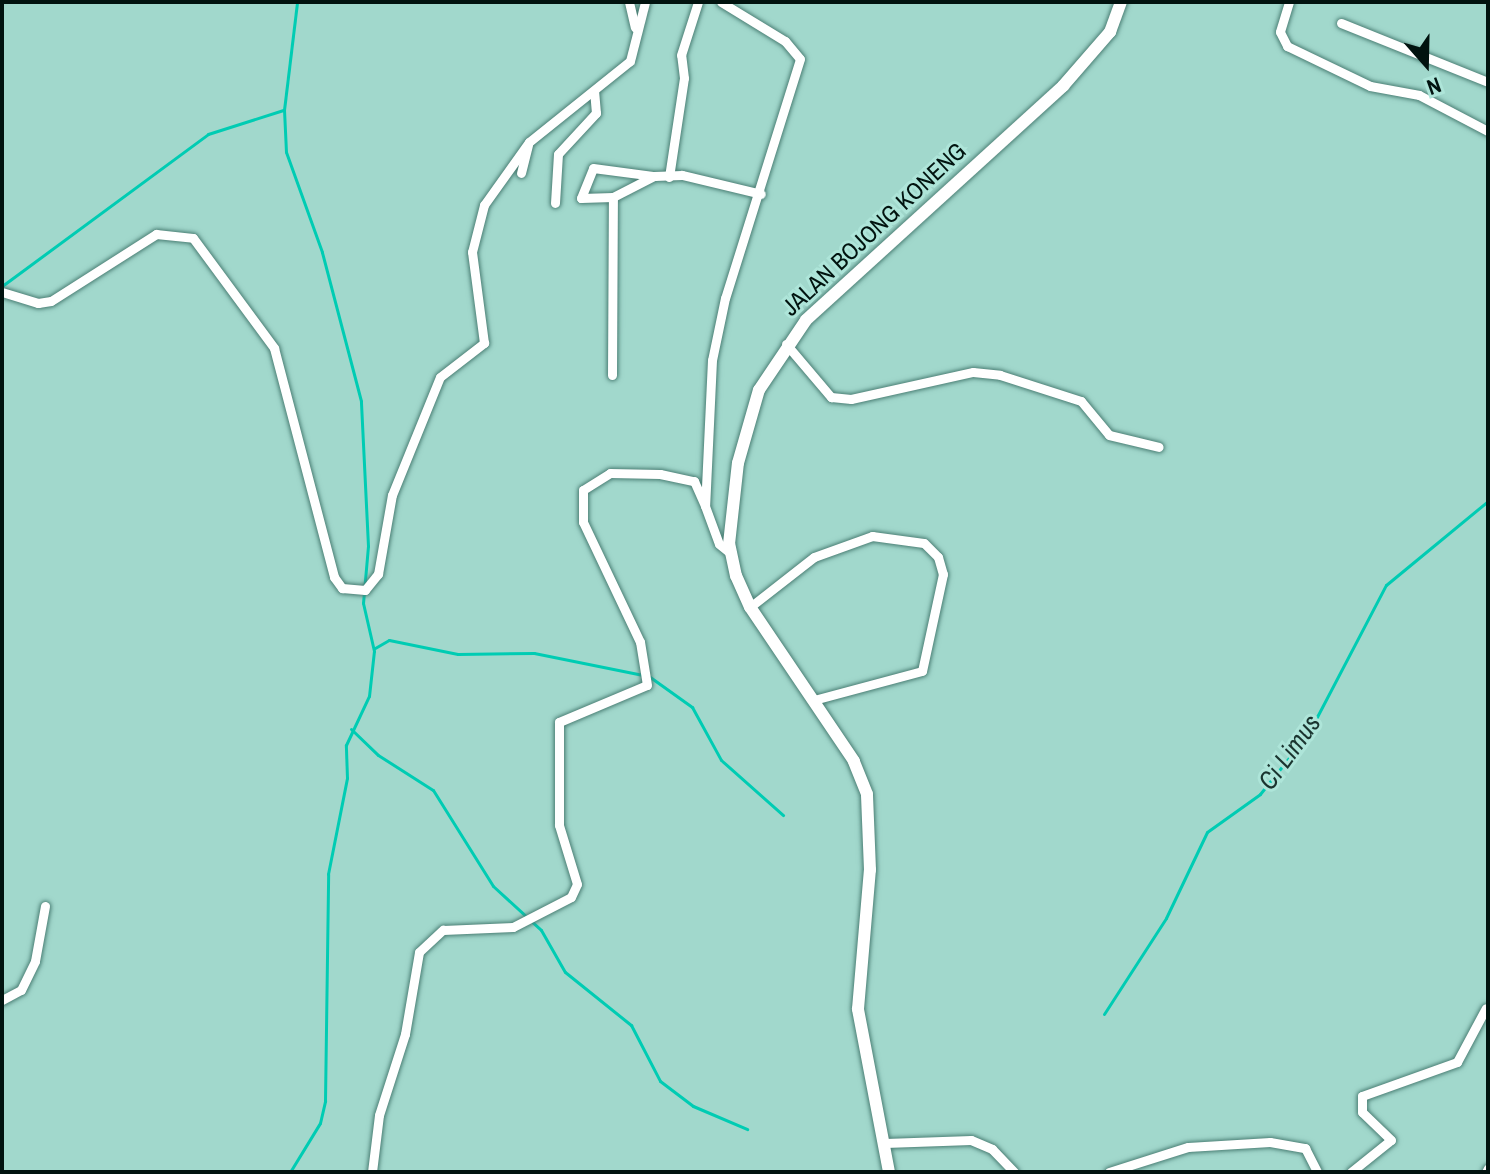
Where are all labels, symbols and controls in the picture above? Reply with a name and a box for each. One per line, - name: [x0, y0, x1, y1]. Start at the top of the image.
- north arrow: [1386, 24, 1466, 104]
- text: N: [1423, 70, 1445, 103]
- street label: JALAN BOJONG KONENG: [776, 136, 972, 322]
- water label: Ci Limus: [1251, 708, 1327, 796]

